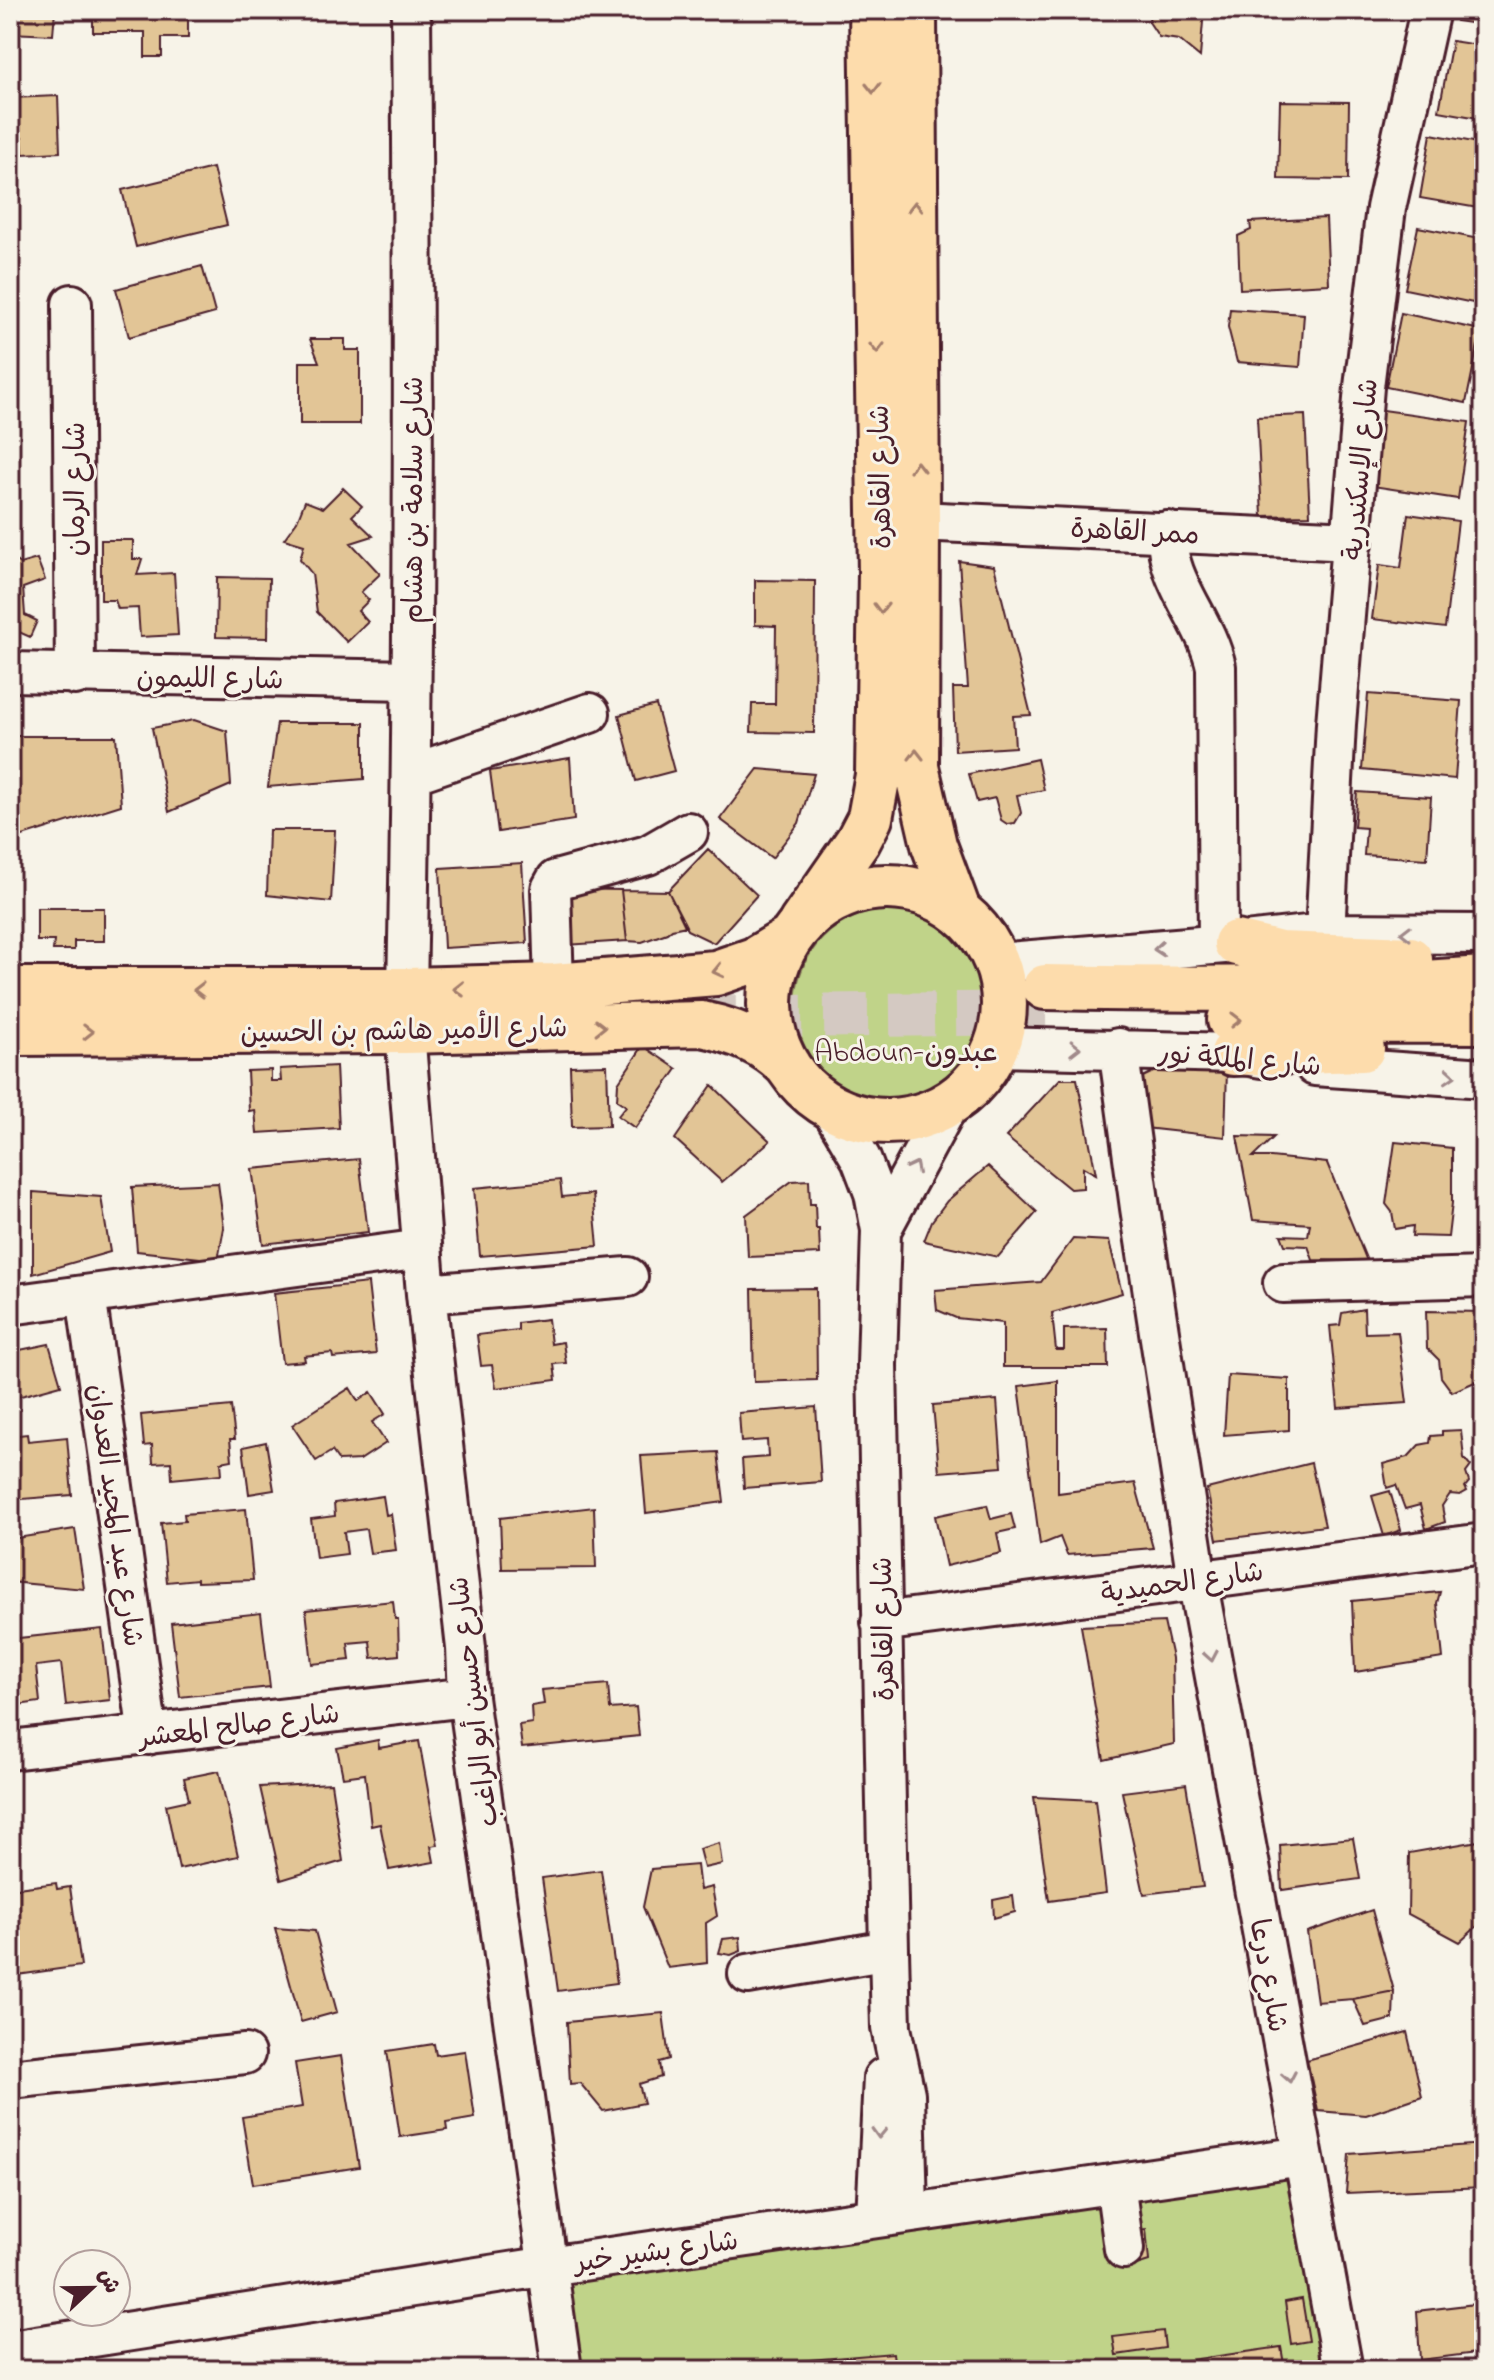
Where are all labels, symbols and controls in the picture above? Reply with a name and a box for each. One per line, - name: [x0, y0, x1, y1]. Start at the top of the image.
- one-way arrow: [864, 82, 882, 95]
- one-way arrow: [906, 200, 924, 213]
- one-way arrow: [868, 342, 886, 355]
- street label: شارع سلامة بن هشام: [395, 376, 436, 624]
- street label: شارع الإسكندرية: [1334, 377, 1391, 562]
- street label: شارع القاهرة: [861, 404, 904, 549]
- street label: شارع الرمان: [57, 422, 98, 556]
- one-way arrow: [908, 460, 926, 473]
- street label: ممر القاهرة: [1069, 510, 1200, 557]
- one-way arrow: [872, 602, 889, 615]
- street label: شارع الليمون: [136, 659, 284, 702]
- one-way arrow: [907, 748, 925, 761]
- one-way arrow: [1399, 924, 1412, 942]
- one-way arrow: [1152, 940, 1165, 957]
- one-way arrow: [712, 962, 726, 979]
- one-way arrow: [452, 980, 465, 997]
- one-way arrow: [192, 981, 205, 999]
- street label: شارع الأمير هاشم بن الحسين: [240, 1008, 568, 1056]
- one-way arrow: [1230, 1011, 1243, 1028]
- one-way arrow: [594, 1018, 607, 1035]
- one-way arrow: [82, 1023, 95, 1041]
- district label: Abdoun-عبدون: [814, 1032, 998, 1076]
- street label: شارع الملكة نور: [1156, 1034, 1323, 1089]
- one-way arrow: [1069, 1039, 1082, 1057]
- one-way arrow: [1444, 1067, 1457, 1084]
- one-way arrow: [905, 1160, 920, 1175]
- street label: شارع عبد المجيد العدوان: [75, 1381, 152, 1650]
- street label: شارع الحميدية: [1098, 1553, 1267, 1616]
- street label: شارع القاهرة: [864, 1556, 907, 1701]
- street label: شارع حسين أبو الراغب: [440, 1574, 511, 1829]
- one-way arrow: [1202, 1649, 1219, 1663]
- street label: شارع صالح المعشر: [135, 1695, 342, 1760]
- street label: شارع درعا: [1236, 1916, 1297, 2036]
- one-way arrow: [1279, 2070, 1296, 2084]
- one-way arrow: [870, 2127, 887, 2140]
- street label: شارع بشير خير: [570, 2222, 741, 2286]
- north arrow: [52, 2248, 132, 2328]
- text: ش: [88, 2264, 127, 2299]

